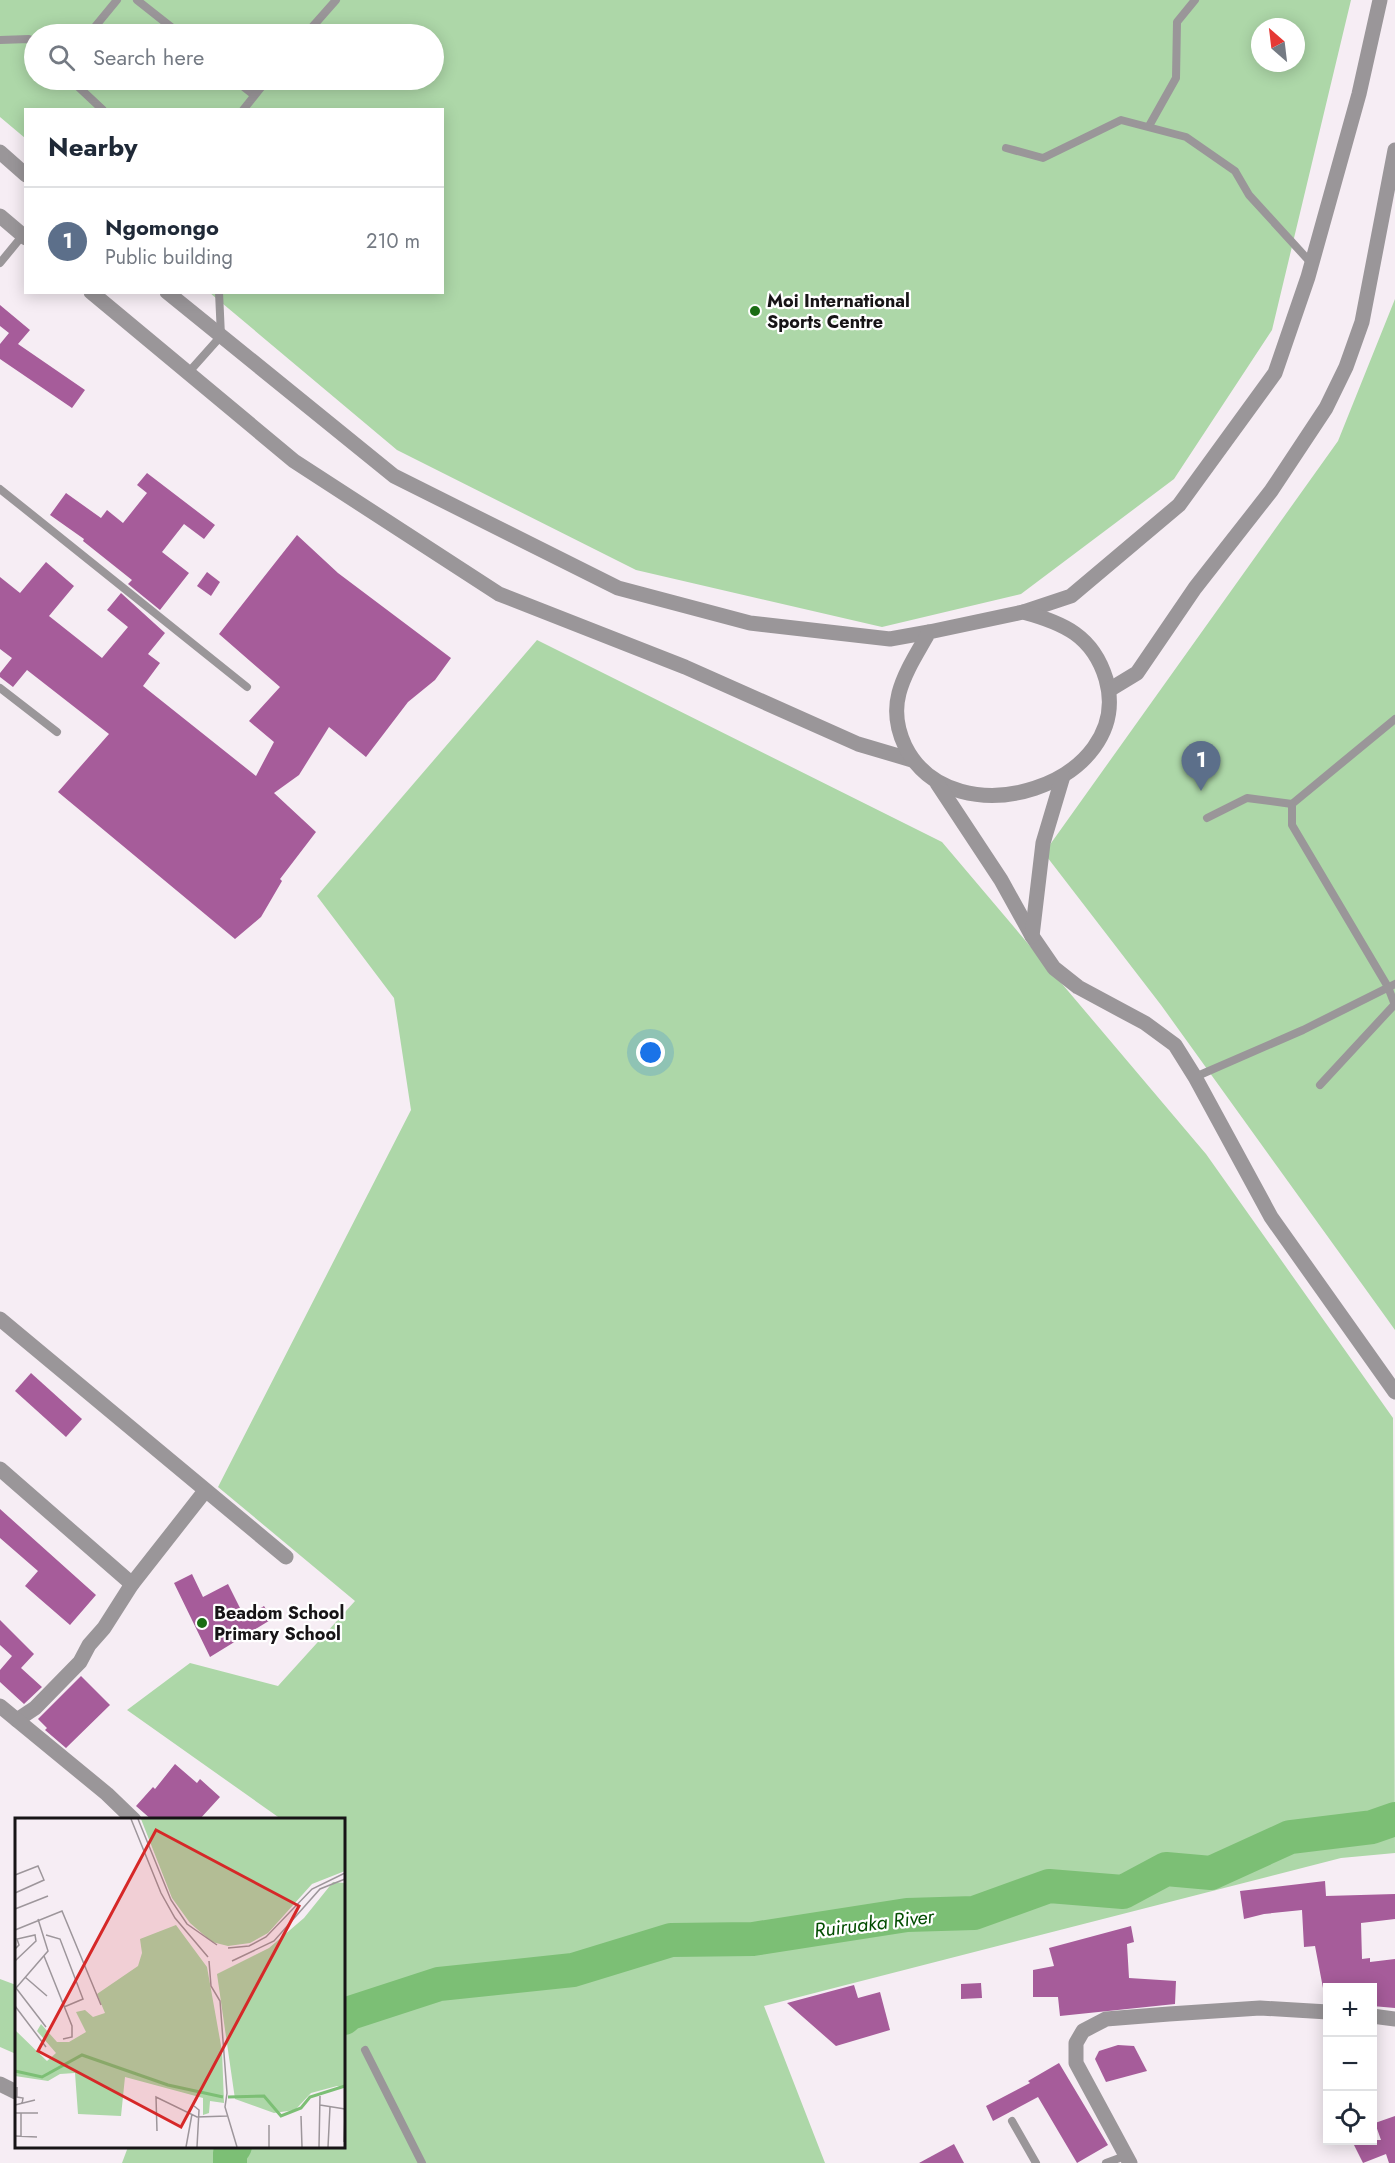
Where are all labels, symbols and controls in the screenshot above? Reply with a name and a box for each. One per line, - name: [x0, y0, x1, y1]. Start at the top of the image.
- north arrow: [1251, 18, 1305, 72]
- search box: [24, 24, 444, 90]
- icon: search: [45, 41, 78, 74]
- text: Search here: [93, 41, 204, 73]
- text: Nearby: [48, 128, 137, 166]
- text: Ngomongo: [105, 211, 219, 243]
- text: 1: [62, 227, 73, 256]
- text: 210 m: [366, 227, 420, 256]
- text: Public building: [105, 243, 233, 272]
- place label: Moi International Sports Centre: [767, 288, 910, 335]
- marker: Moi International Sports Centre: [748, 304, 762, 318]
- pin: 1: [1182, 742, 1220, 791]
- your location: [636, 1038, 665, 1067]
- place label: Beadom School Primary School: [214, 1600, 344, 1647]
- marker: Beadom School Primary School: [195, 1616, 209, 1630]
- inset map: [15, 1818, 345, 2148]
- water label: Ruiruaka River: [813, 1902, 937, 1945]
- map controls: [1323, 1983, 1377, 2145]
- button: +: [1323, 1983, 1377, 2037]
- button: −: [1323, 2037, 1377, 2091]
- button: locate: [1323, 2091, 1377, 2145]

